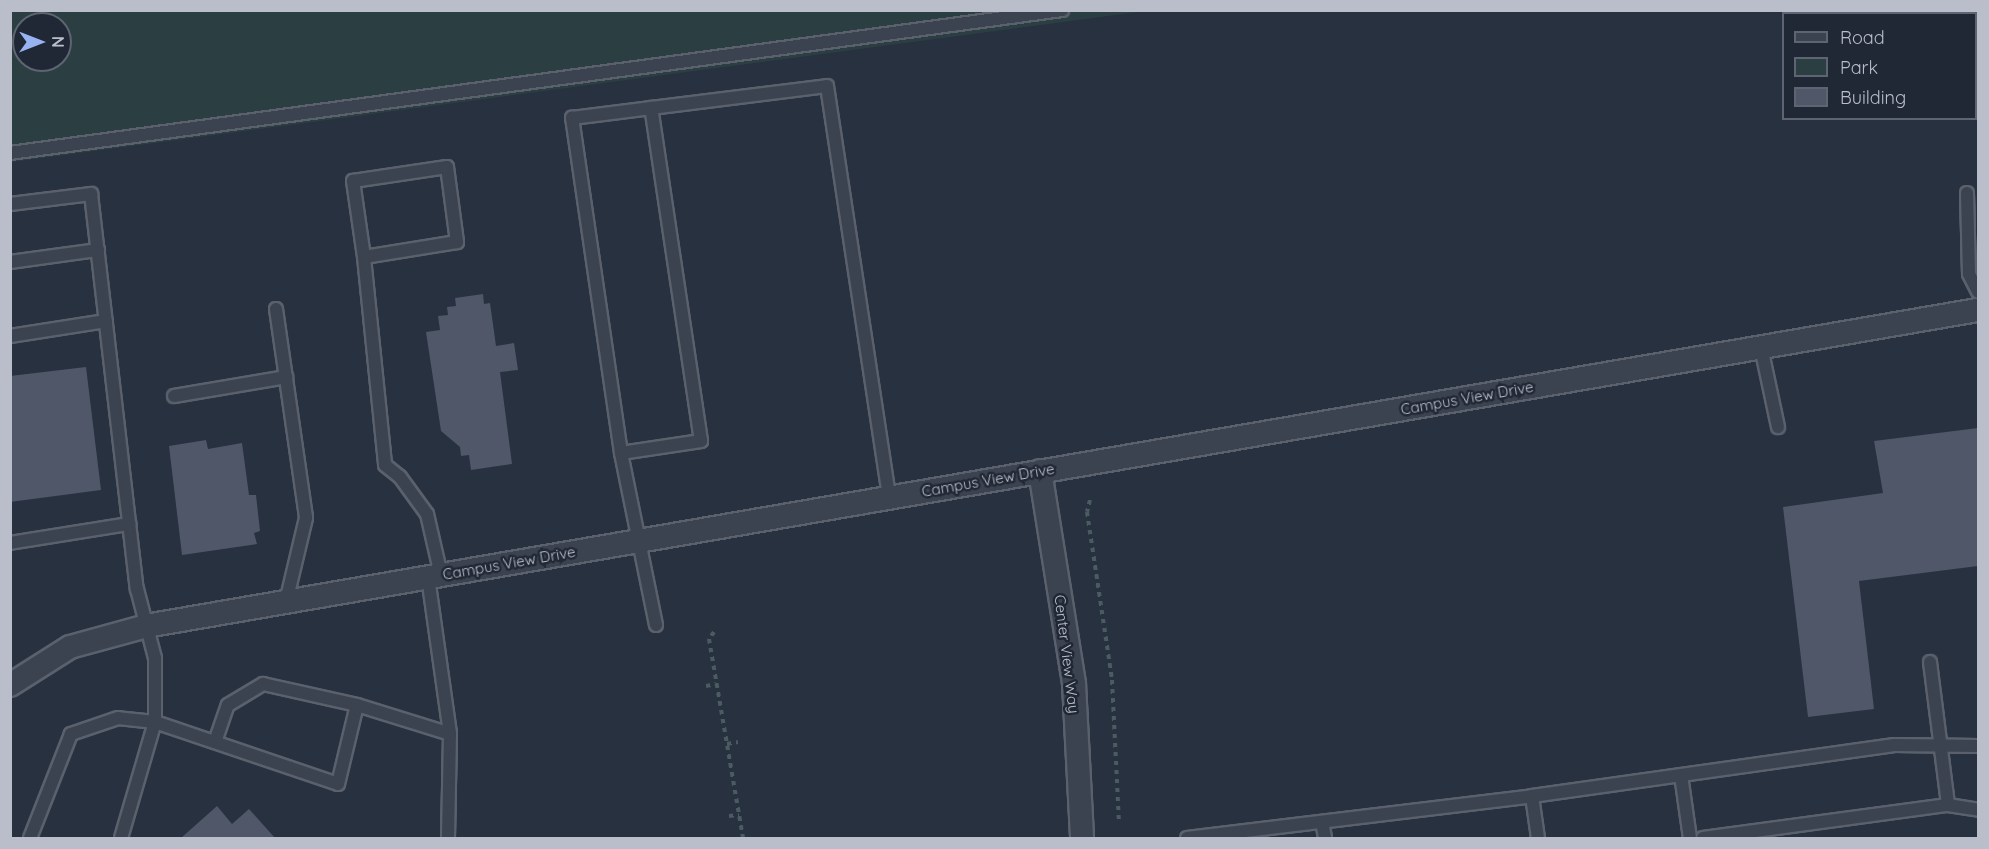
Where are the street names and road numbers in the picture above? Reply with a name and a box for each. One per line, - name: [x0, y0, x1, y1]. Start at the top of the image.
- street label: Campus View Drive: [1399, 377, 1535, 419]
- street label: Campus View Drive: [920, 459, 1056, 501]
- street label: Campus View Drive: [441, 542, 577, 584]
- street label: Center View Way: [1051, 594, 1083, 714]

